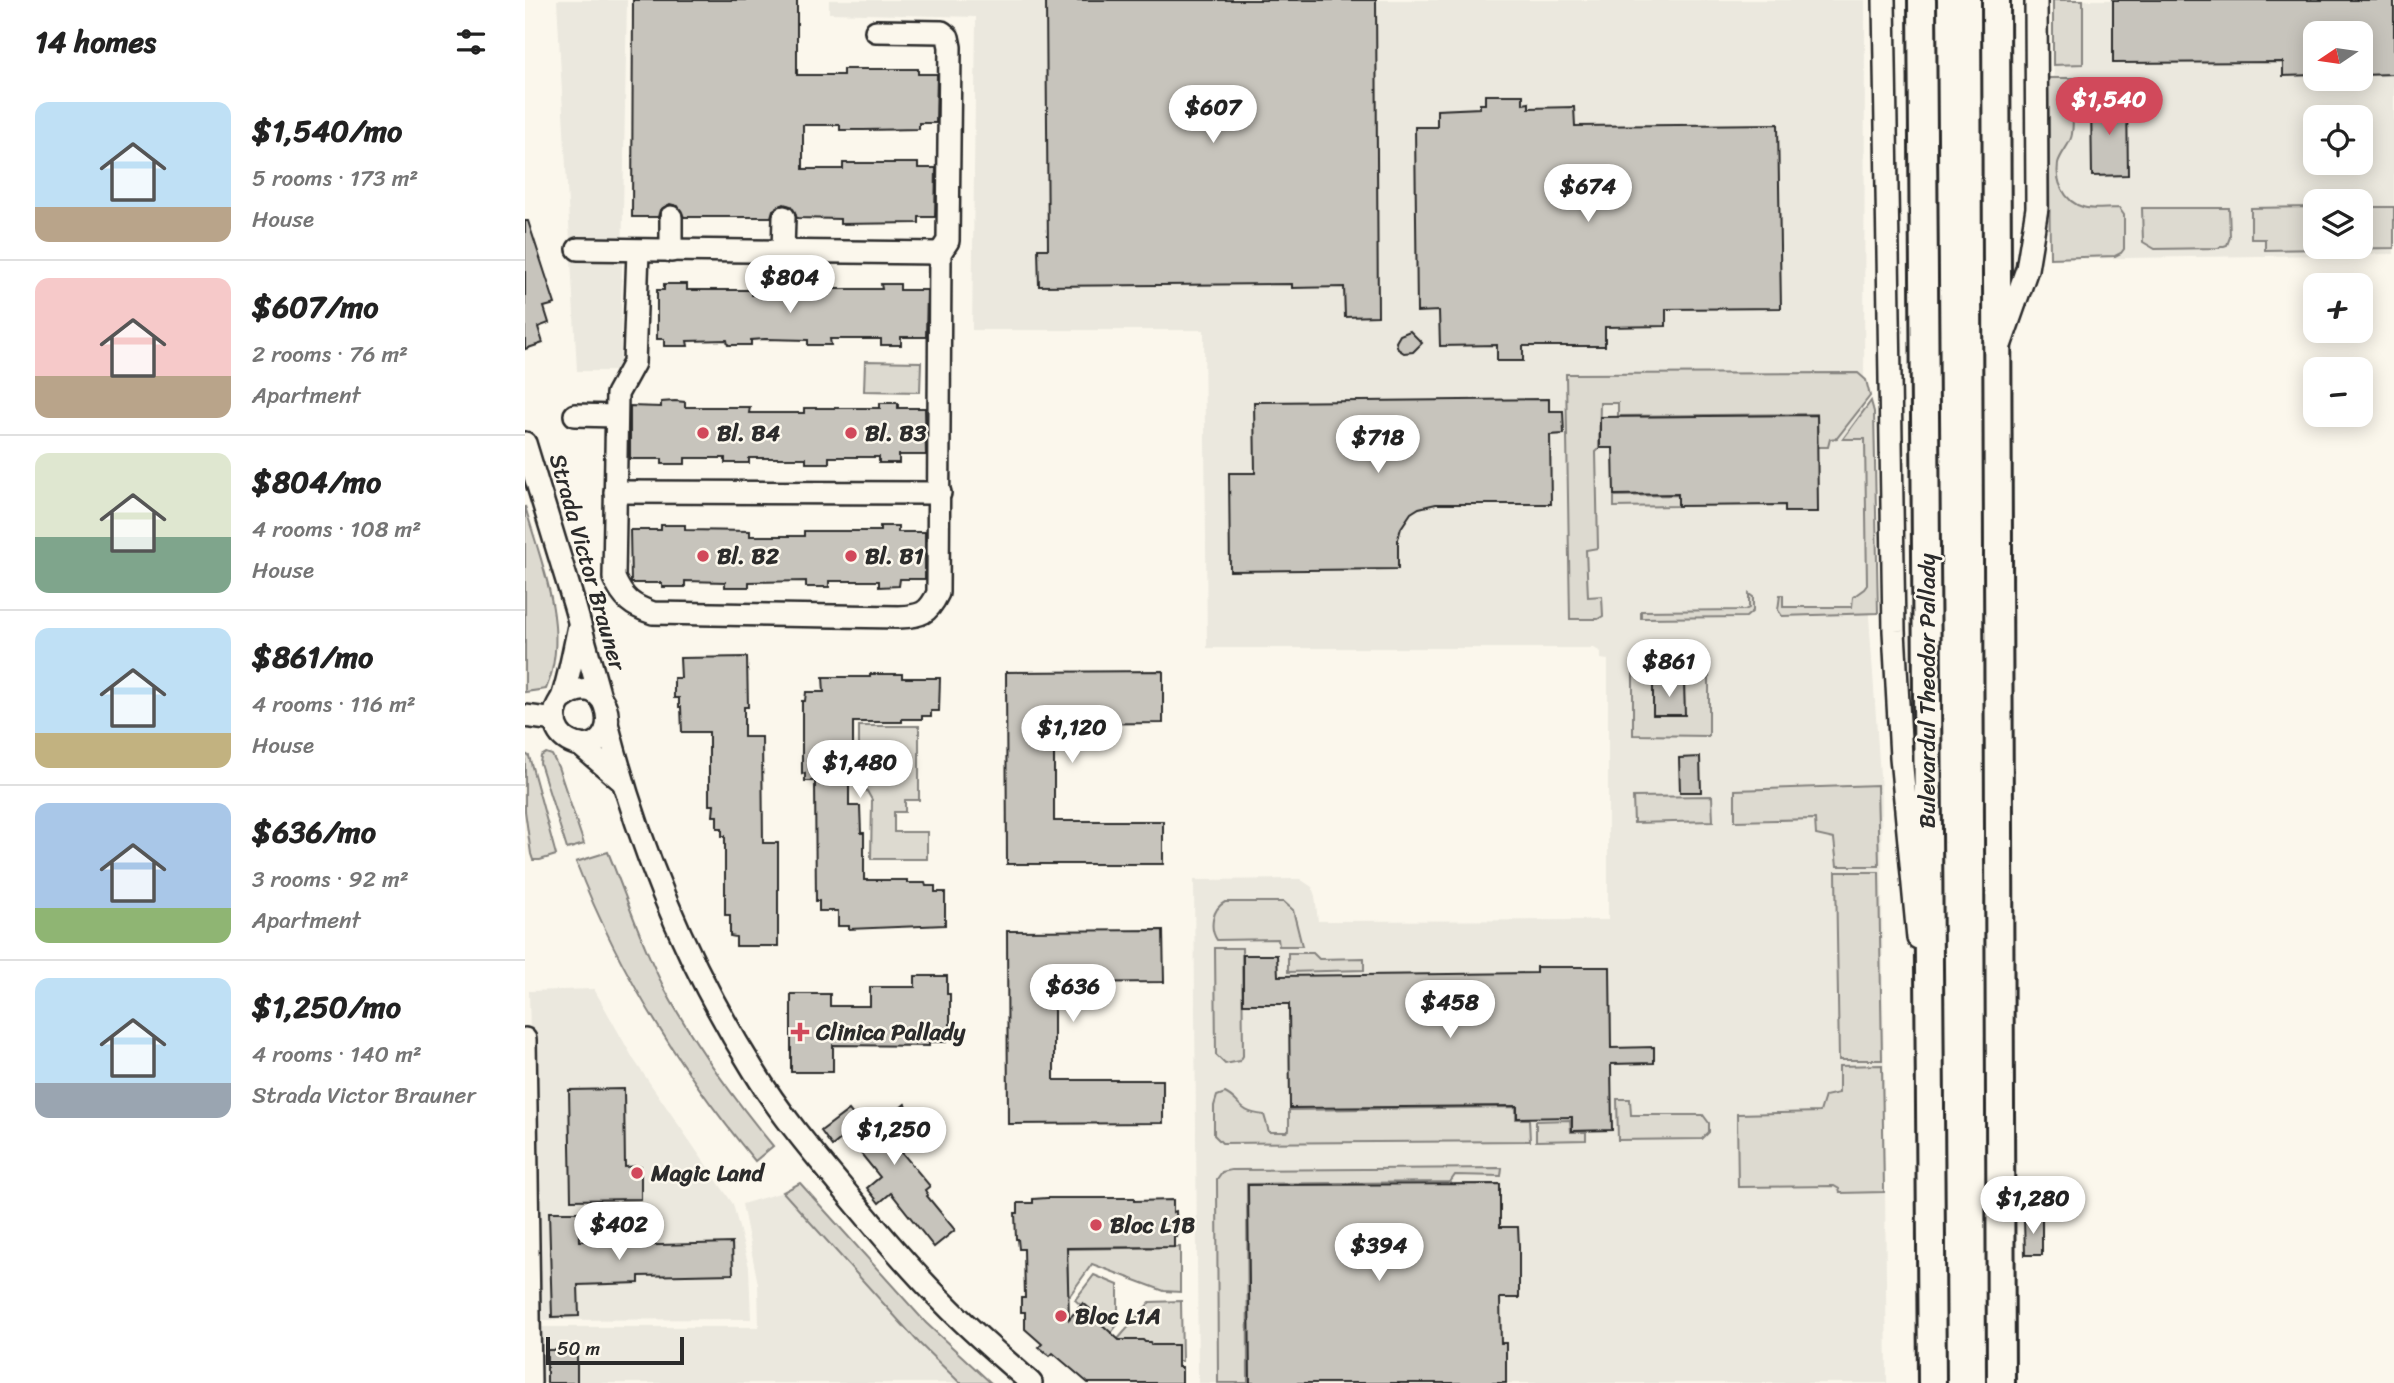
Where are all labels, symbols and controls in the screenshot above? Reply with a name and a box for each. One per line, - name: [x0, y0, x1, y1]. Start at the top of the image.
- text: 14 homes: [35, 15, 156, 69]
- north arrow: [2303, 21, 2373, 91]
- map controls: [2303, 21, 2373, 427]
- icon: filters: [452, 23, 490, 61]
- pin: $1,540: [2052, 78, 2166, 137]
- text: $1,540: [2072, 79, 2146, 120]
- pin: $607: [1172, 86, 1254, 145]
- text: $607: [1185, 87, 1241, 128]
- text: $1,540/mo: [252, 104, 402, 158]
- button: locate: [2303, 105, 2373, 175]
- icon: home: [91, 130, 175, 214]
- text: 5 rooms · 173 m²: [252, 158, 418, 199]
- pin: $674: [1547, 164, 1629, 224]
- text: $674: [1560, 166, 1616, 207]
- button: layers: [2303, 189, 2373, 259]
- text: House: [252, 199, 314, 240]
- pin: $804: [749, 256, 831, 315]
- text: $804: [761, 257, 819, 298]
- button: +: [2303, 273, 2373, 343]
- text: $607/mo: [252, 280, 378, 334]
- icon: home: [91, 306, 175, 390]
- text: 2 rooms · 76 m²: [252, 334, 408, 375]
- button: −: [2303, 357, 2373, 427]
- text: Apartment: [252, 375, 361, 416]
- place label: Bl. B4: [717, 413, 781, 454]
- place label: Bl. B3: [865, 413, 927, 454]
- pin: $718: [1337, 416, 1419, 475]
- text: $718: [1352, 417, 1404, 458]
- marker: Bl. B4: [695, 425, 711, 441]
- marker: Bl. B3: [843, 425, 859, 441]
- street label: Strada Victor Brauner: [537, 449, 639, 677]
- text: $804/mo: [252, 455, 381, 509]
- icon: home: [91, 481, 175, 565]
- text: 4 rooms · 108 m²: [252, 509, 421, 550]
- place label: Bl. B2: [717, 536, 780, 577]
- place label: Bl. B1: [865, 536, 924, 577]
- marker: Bl. B2: [695, 548, 711, 564]
- marker: Bl. B1: [843, 548, 859, 564]
- text: House: [252, 550, 314, 591]
- street label: Bulevardul Theodor Pallady: [1907, 553, 1948, 829]
- text: $861/mo: [252, 630, 373, 684]
- pin: $861: [1628, 640, 1710, 699]
- text: $861: [1643, 641, 1695, 682]
- icon: home: [91, 656, 175, 740]
- text: 4 rooms · 116 m²: [252, 684, 416, 725]
- pin: $1,120: [1015, 706, 1129, 765]
- text: $1,120: [1037, 707, 1107, 748]
- text: House: [252, 725, 314, 766]
- pin: $1,480: [803, 740, 917, 800]
- text: $1,480: [823, 742, 897, 783]
- text: $636/mo: [252, 805, 376, 859]
- icon: home: [91, 831, 175, 915]
- text: 3 rooms · 92 m²: [252, 859, 409, 900]
- text: Apartment: [252, 900, 361, 941]
- pin: $636: [1032, 964, 1114, 1024]
- text: $636: [1046, 966, 1100, 1007]
- text: $1,250/mo: [252, 980, 401, 1034]
- pin: $458: [1409, 981, 1491, 1040]
- text: $458: [1421, 982, 1479, 1023]
- icon: home: [91, 1006, 175, 1090]
- place label: Clinica Pallady: [815, 1012, 966, 1053]
- marker: Clinica Pallady: [790, 1022, 810, 1042]
- text: 4 rooms · 140 m²: [252, 1034, 422, 1075]
- text: Strada Victor Brauner: [252, 1075, 476, 1116]
- pin: $1,250: [837, 1108, 951, 1167]
- text: $1,250: [857, 1109, 931, 1150]
- place label: Magic Land: [650, 1153, 765, 1194]
- marker: Magic Land: [629, 1165, 645, 1181]
- pin: $1,280: [1976, 1176, 2090, 1236]
- text: $1,280: [1996, 1178, 2070, 1219]
- pin: $402: [578, 1202, 660, 1262]
- text: $402: [590, 1204, 648, 1245]
- place label: Bloc L1B: [1110, 1205, 1195, 1246]
- marker: Bloc L1B: [1088, 1217, 1104, 1233]
- pin: $394: [1338, 1224, 1420, 1283]
- text: $394: [1351, 1225, 1407, 1266]
- place label: Bloc L1A: [1075, 1296, 1161, 1337]
- marker: Bloc L1A: [1053, 1308, 1069, 1324]
- text: 50 m: [557, 1332, 600, 1365]
- scale bar: [546, 1334, 684, 1366]

